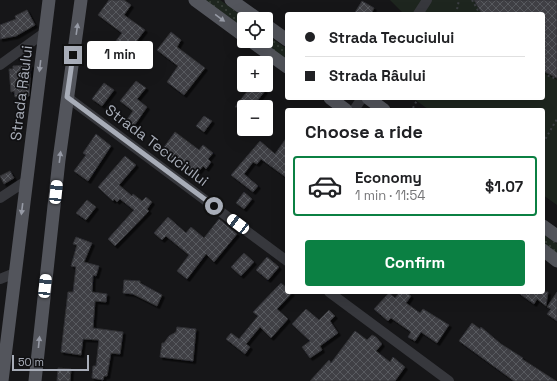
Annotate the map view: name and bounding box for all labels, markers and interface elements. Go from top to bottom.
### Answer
map controls [237,12,273,136]
button: locate [237,12,273,48]
one-way arrow [214,14,225,22]
one-way arrow [74,22,80,35]
text: Strada Tecuciului [329,28,454,47]
callout: 1 min [87,41,153,69]
street label: Strada Râului [6,44,36,142]
route end [64,46,82,64]
text: 1 min [104,46,136,63]
button: + [237,56,273,92]
one-way arrow [37,60,43,73]
text: Strada Râului [329,66,426,85]
street label: Strada Tecuciului [102,100,212,190]
button: − [237,100,273,136]
text: Choose a ride [305,120,423,143]
one-way arrow [57,151,63,163]
icon: car [307,168,343,204]
text: Economy [355,168,422,187]
text: $1.07 [485,177,523,196]
car [49,179,63,205]
text: 1 min · 11:54 [355,187,425,204]
route start [205,197,223,215]
one-way arrow [19,203,26,215]
car [225,212,251,236]
button: Confirm [305,240,525,286]
car [38,273,52,299]
one-way arrow [36,336,42,348]
scale bar [12,353,89,372]
text: 50 m [18,355,44,369]

